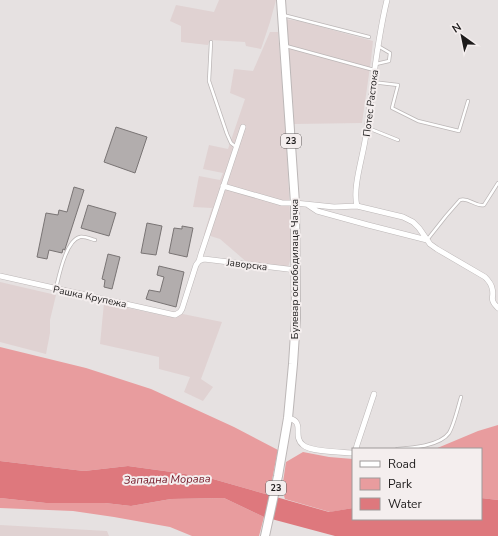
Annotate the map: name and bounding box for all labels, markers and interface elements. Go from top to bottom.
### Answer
north arrow [442,16,482,56]
text: N [449,20,464,37]
street label: Потес Растока [360,69,382,137]
road number: 23 [281,134,301,148]
street label: Булевар ослободилаца Чачка [288,199,302,339]
street label: Јаворска [225,255,268,274]
street label: Рашка Крупежа [52,282,128,312]
legend [352,448,482,520]
text: Road [388,456,416,472]
water label: Западна Морава [123,471,211,488]
text: Park [388,476,413,492]
road number: 23 [266,481,286,495]
text: Water [388,496,422,512]

